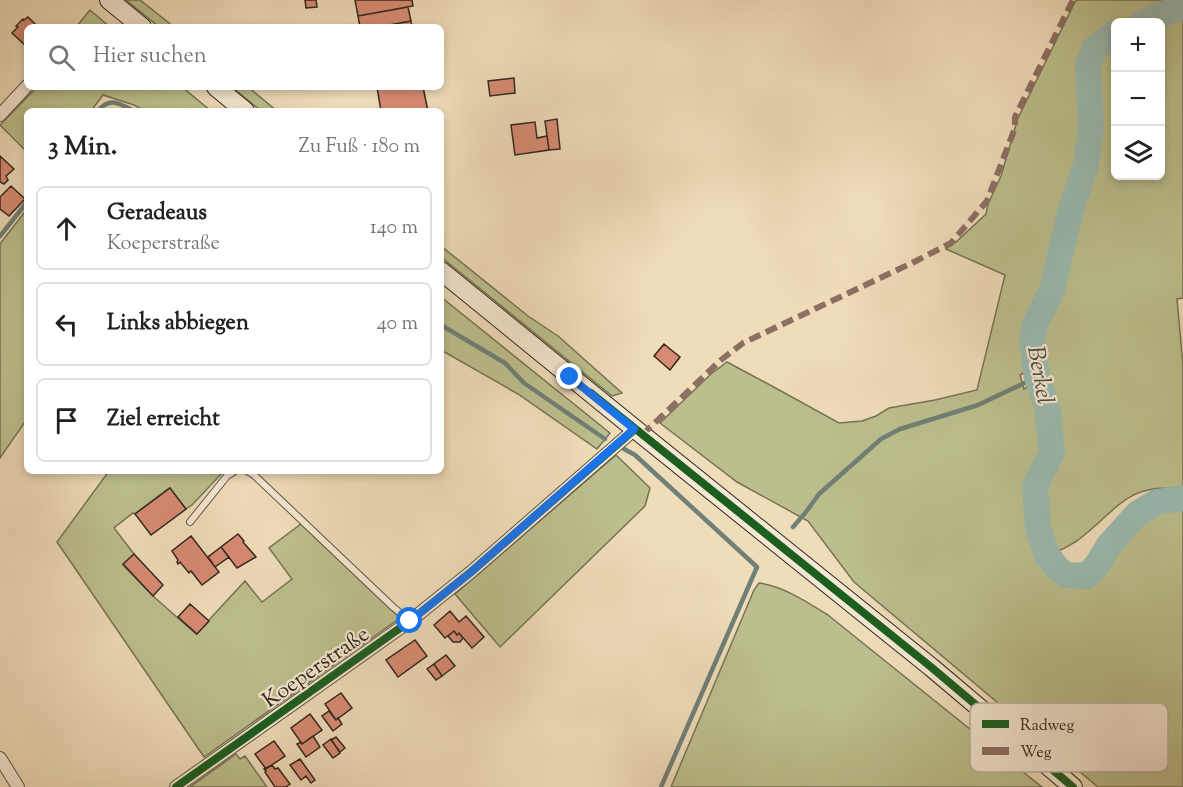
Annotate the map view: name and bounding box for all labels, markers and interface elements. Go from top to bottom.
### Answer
map controls [1111,18,1165,180]
button: + [1111,18,1165,72]
search box [24,24,444,90]
icon: search [45,41,78,74]
text: Hier suchen [93,41,207,73]
button: − [1111,72,1165,126]
button: layers [1111,126,1165,180]
text: 3 Min. [48,129,117,166]
text: Zu Fuß · 180 m [298,133,420,162]
text: Geradeaus [107,198,207,230]
icon: ahead [50,212,83,245]
text: 140 m [370,214,418,243]
text: Koeperstraße [107,230,220,259]
icon: left [50,308,83,341]
text: Links abbiegen [107,308,249,340]
text: 40 m [377,310,418,339]
water label: Berkel [1017,343,1061,407]
route end [556,363,582,389]
icon: arrive [50,404,83,437]
text: Ziel erreicht [107,404,220,436]
route start [396,607,422,633]
street label: Koeperstraße [257,620,377,717]
legend [970,703,1168,772]
text: Radweg [1020,715,1074,738]
text: Weg [1020,742,1052,765]

